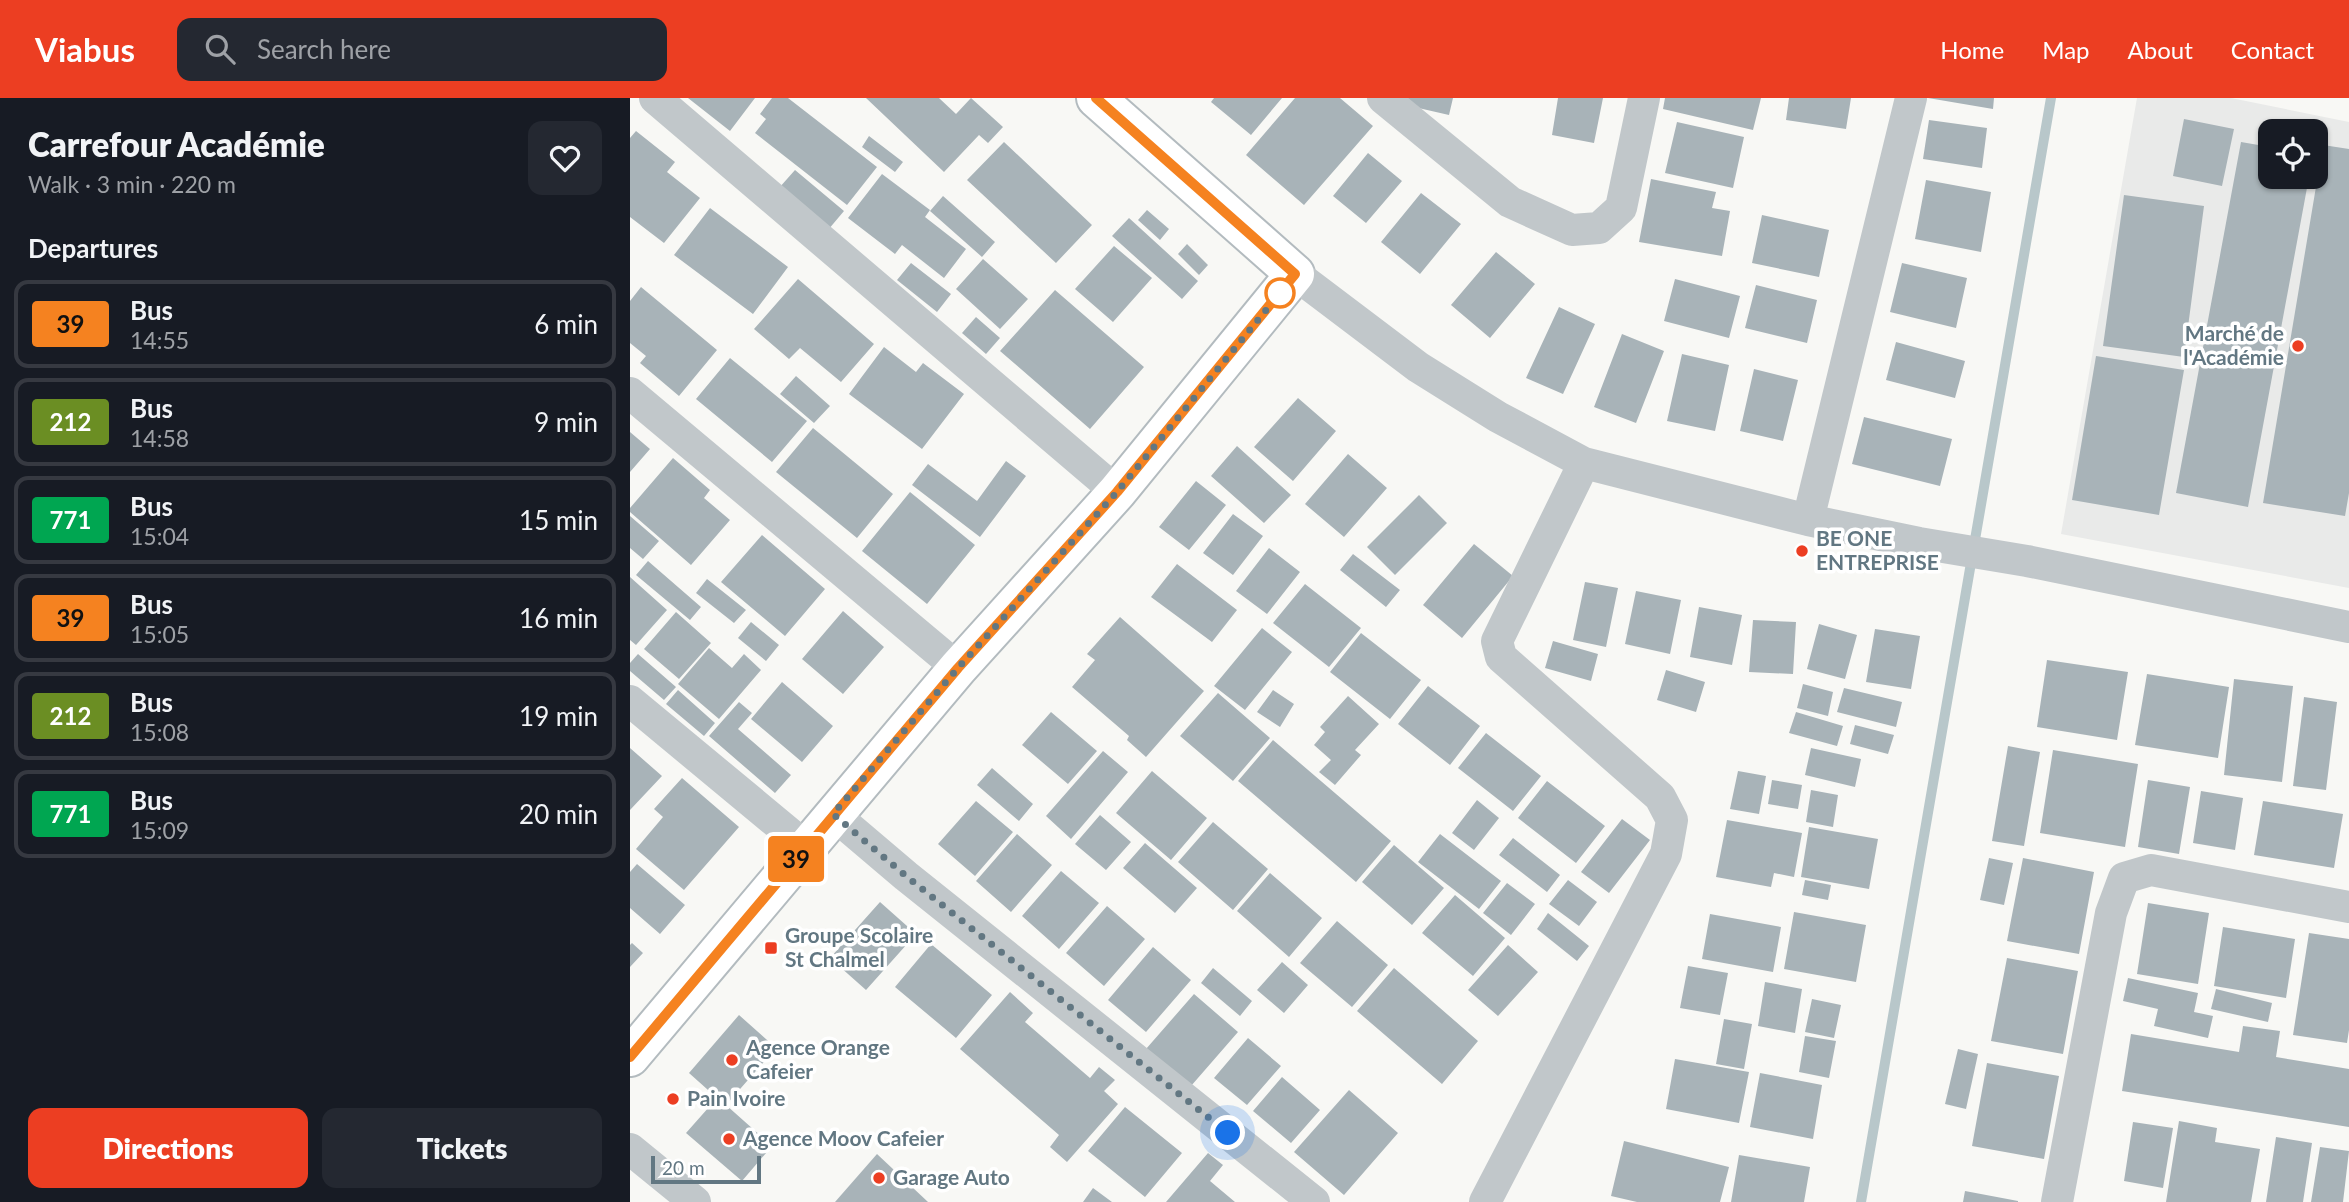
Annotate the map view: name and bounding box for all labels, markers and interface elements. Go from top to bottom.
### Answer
search box [177,18,667,81]
text: Viabus [35,29,135,69]
icon: search [201,30,239,68]
text: Search here [257,33,391,65]
text: Home [1940,35,2004,64]
text: Map [2042,35,2090,64]
text: About [2128,35,2193,64]
text: Contact [2231,35,2314,64]
map controls [2258,119,2328,189]
button: locate [2258,119,2328,189]
button: heart [528,121,602,195]
text: Carrefour Académie [28,124,325,164]
text: Walk · 3 min · 220 m [28,170,236,198]
text: Departures [28,232,158,264]
unlabelled marker [1265,278,1295,308]
text: Bus [130,294,173,326]
text: 6 min [534,308,598,340]
text: 39 [57,309,84,338]
place label: Marché de l'Académie [2183,320,2284,369]
text: 14:55 [130,326,189,354]
marker: Marché de l'Académie [2290,338,2306,354]
text: Bus [130,392,173,424]
text: 9 min [534,406,598,438]
text: 212 [50,407,91,436]
text: 14:58 [130,424,189,452]
text: Bus [130,490,173,522]
text: 15 min [519,504,598,536]
text: 771 [50,505,91,534]
text: 15:04 [130,522,189,550]
place label: BE ONE ENTREPRISE [1816,525,1939,574]
marker: BE ONE ENTREPRISE [1794,543,1810,559]
text: Bus [130,588,173,620]
text: 16 min [519,602,598,634]
text: 39 [57,603,84,632]
text: 15:05 [130,620,189,648]
text: Bus [130,686,173,718]
text: 19 min [519,700,598,732]
text: 212 [50,701,91,730]
text: 15:08 [130,718,189,746]
text: Bus [130,784,173,816]
text: 20 min [519,798,598,830]
text: 771 [50,799,91,828]
text: 15:09 [130,816,189,844]
line badge: 39 [764,836,828,882]
text: 39 [782,844,810,873]
place label: Groupe Scolaire St Chalmel [785,922,933,971]
marker: Groupe Scolaire St Chalmel [763,940,779,956]
place label: Agence Orange Cafeier [745,1034,890,1083]
marker: Agence Orange Cafeier [724,1052,740,1068]
place label: Pain Ivoire [687,1085,786,1110]
marker: Pain Ivoire [665,1091,681,1107]
button: Directions [28,1108,308,1188]
button: Tickets [322,1108,602,1188]
your location [1210,1115,1245,1150]
place label: Agence Moov Cafeier [742,1125,944,1150]
marker: Agence Moov Cafeier [721,1131,737,1147]
scale bar [651,1153,761,1185]
text: 20 m [662,1156,705,1179]
place label: Garage Auto [893,1164,1010,1189]
marker: Garage Auto [871,1170,887,1186]

